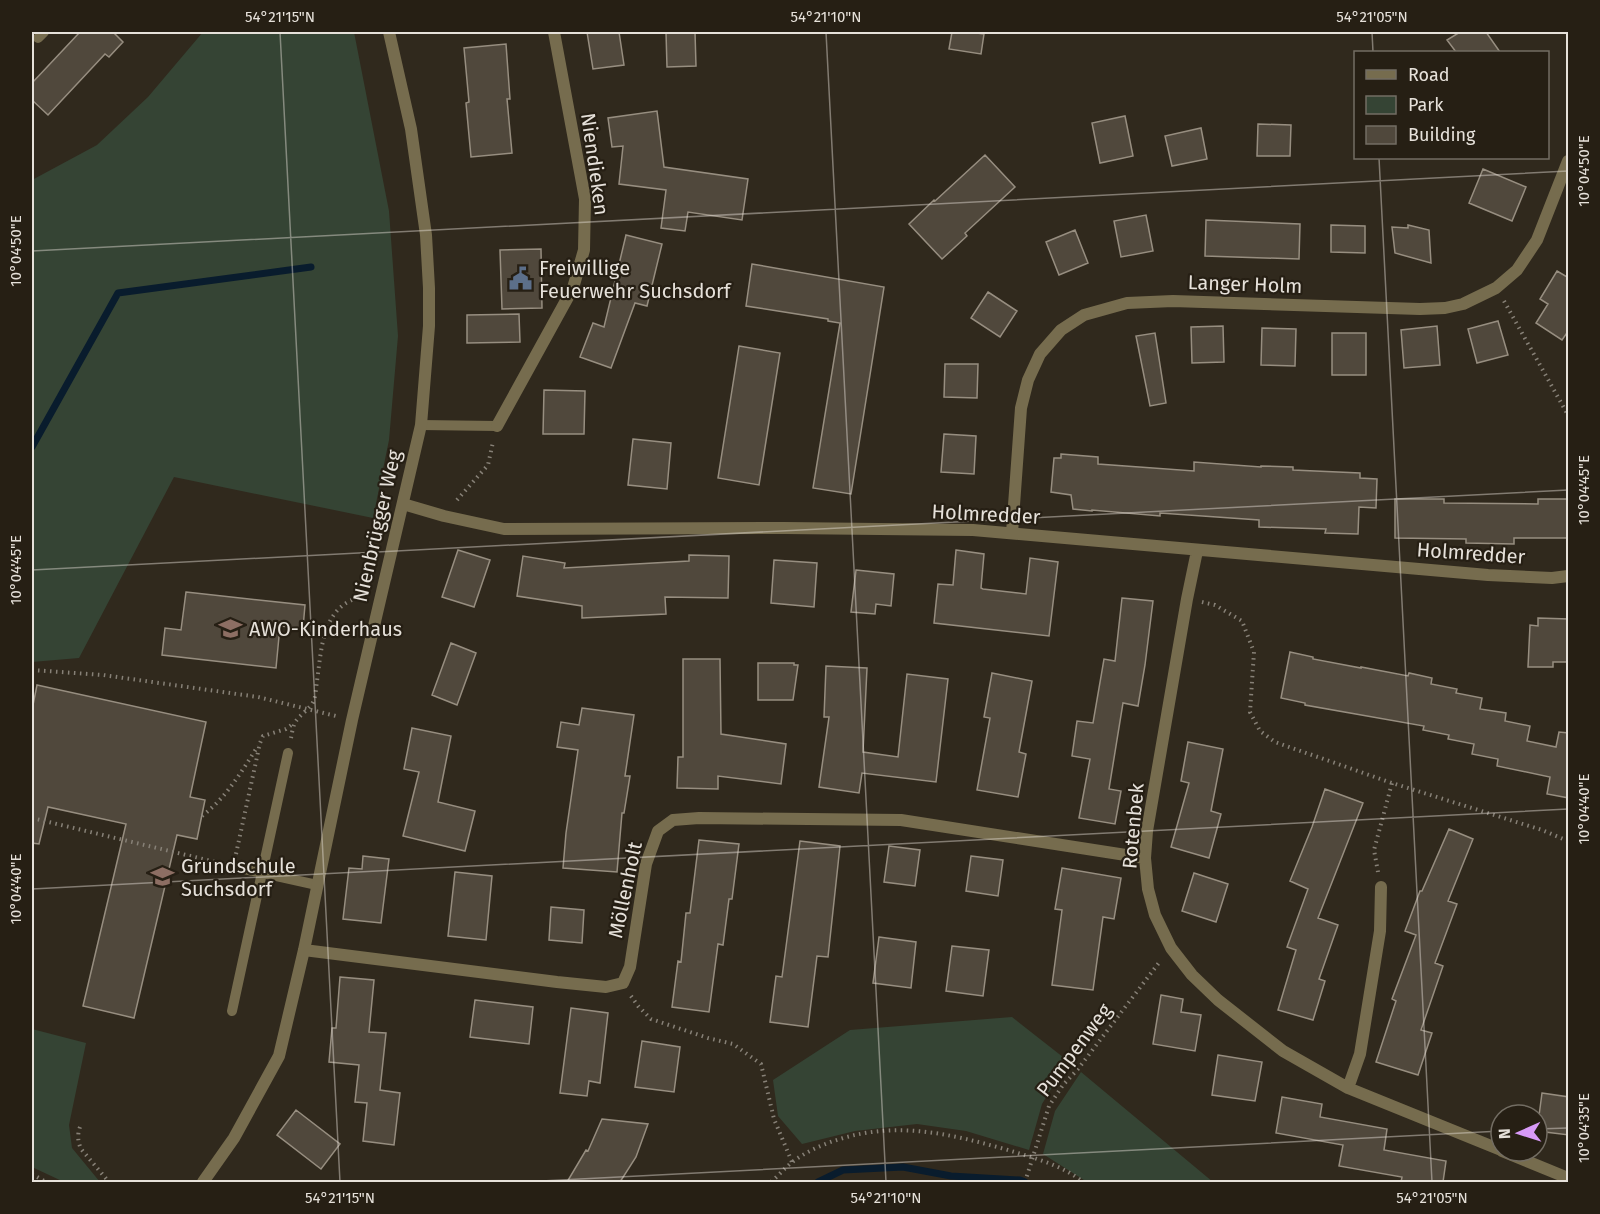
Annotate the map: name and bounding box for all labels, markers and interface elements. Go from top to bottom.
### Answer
text: 54°21'15"N [245,8,315,26]
text: 54°21'10"N [790,8,862,26]
text: 54°21'05"N [1336,8,1408,26]
legend [1354,51,1549,159]
text: Road [1408,64,1450,86]
text: Park [1408,94,1444,116]
street label: Niendieken [576,111,614,217]
text: Building [1408,124,1476,146]
text: 10°04'50"E [1575,135,1593,207]
text: 10°04'50"E [7,215,25,287]
place label: Freiwillige Feuerwehr Suchsdorf [539,256,732,303]
public building icon: Freiwillige Feuerwehr Suchsdorf [508,266,534,292]
street label: Langer Holm [1187,270,1303,298]
street label: Nienbrügger Weg [348,447,406,604]
text: 10°04'45"E [1575,455,1593,525]
street label: Holmredder [931,499,1041,529]
text: 10°04'45"E [7,535,25,605]
street label: Holmredder [1416,537,1526,569]
school or university icon: AWO-Kinderhaus [218,616,244,642]
place label: AWO-Kinderhaus [249,617,402,641]
text: 10°04'40"E [1575,773,1593,845]
street label: Rotenbek [1117,781,1149,870]
street label: Möllenholt [603,839,647,940]
text: 10°04'40"E [7,853,25,925]
place label: Grundschule Suchsdorf [181,854,296,901]
school or university icon: Grundschule Suchsdorf [150,864,176,890]
street label: Pumpenweg [1031,998,1117,1101]
text: 10°04'35"E [1575,1093,1593,1163]
north arrow [1489,1103,1549,1163]
text: N [1495,1128,1514,1140]
text: 54°21'15"N [305,1189,375,1207]
text: 54°21'10"N [850,1189,922,1207]
text: 54°21'05"N [1396,1189,1468,1207]

